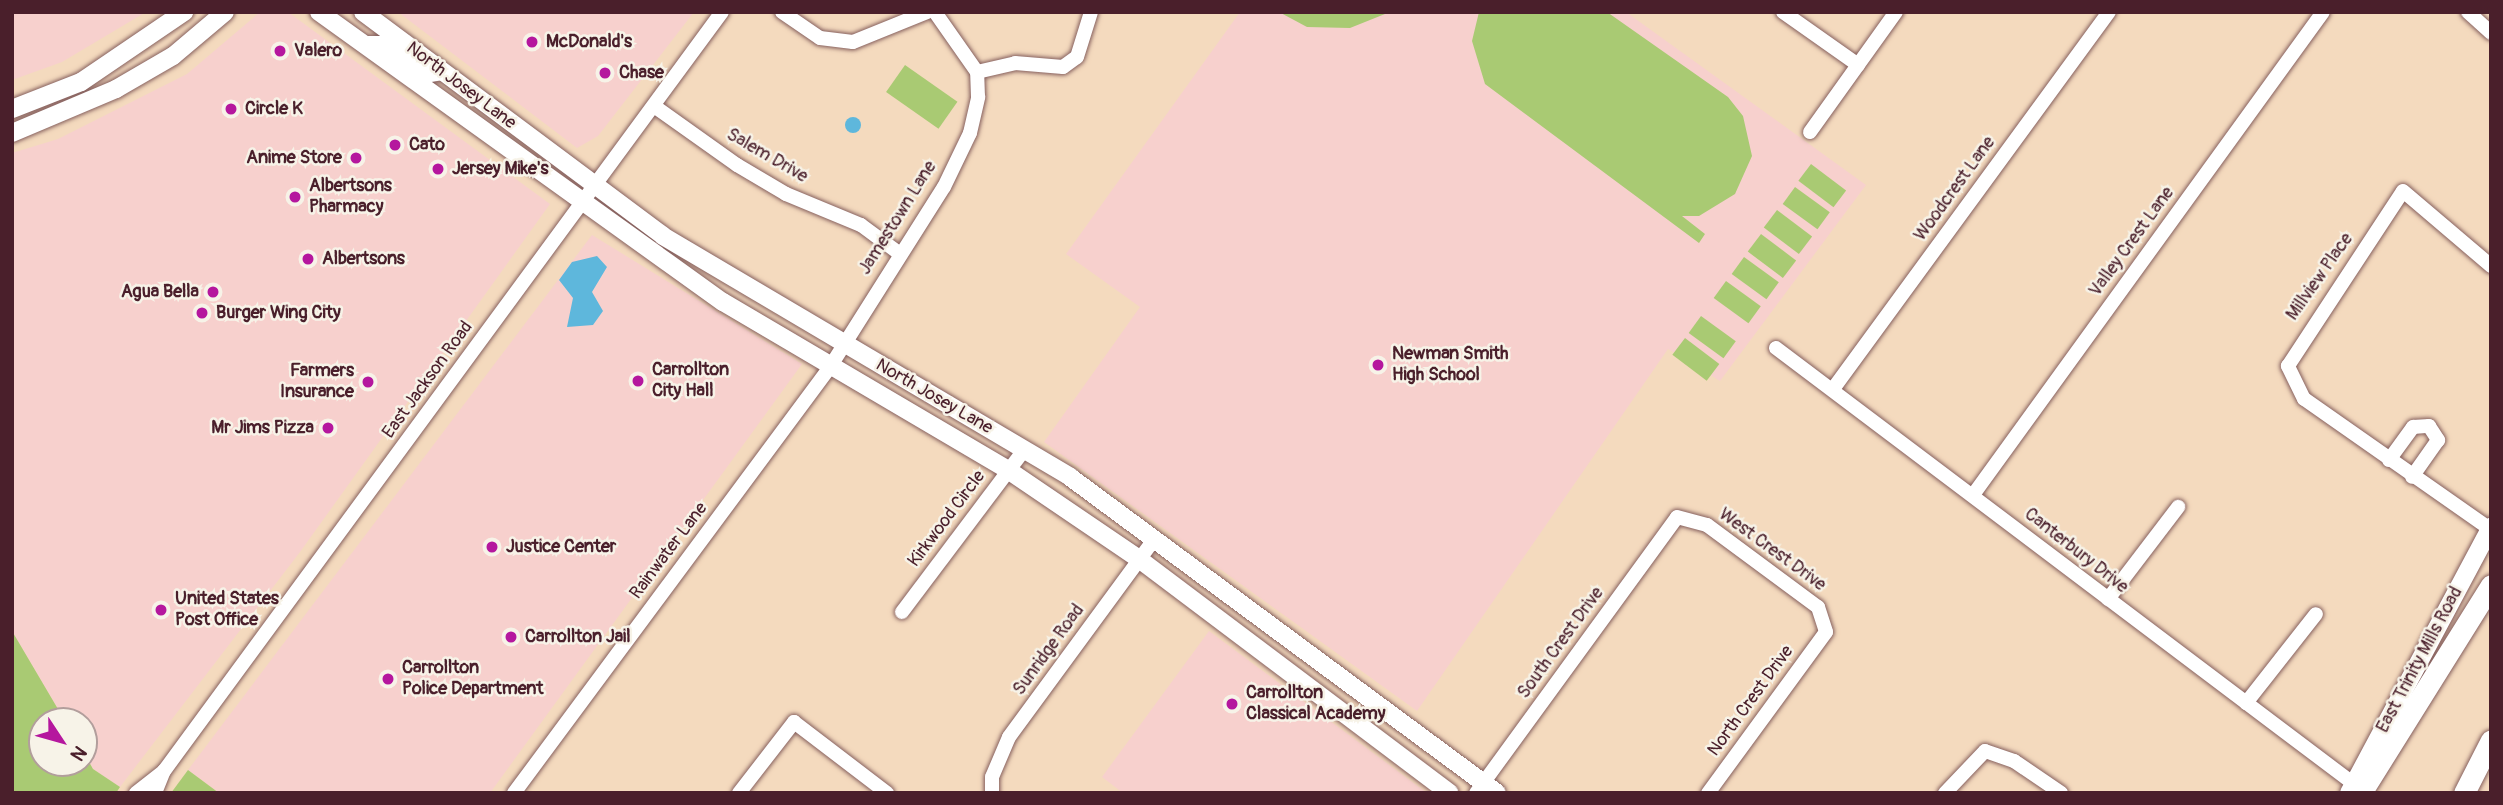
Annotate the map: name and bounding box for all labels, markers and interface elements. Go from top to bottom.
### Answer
place label: McDonald's [546,31,632,53]
marker: McDonald's [524,34,540,50]
street label: North Josey Lane [402,38,520,134]
place label: Valero [294,40,342,62]
marker: Valero [272,43,288,59]
place label: Chase [619,62,664,84]
marker: Chase [597,65,613,81]
place label: Circle K [245,98,303,120]
marker: Circle K [223,101,239,117]
street label: Salem Drive [723,124,811,188]
street label: Woodcrest Lane [1910,133,2000,245]
place label: Cato [409,134,445,156]
marker: Cato [387,137,403,153]
place label: Anime Store [246,147,342,169]
marker: Anime Store [348,150,364,166]
street label: Jamestown Lane [854,157,942,279]
place label: Jersey Mike's [452,158,549,180]
marker: Jersey Mike's [430,161,446,177]
place label: Albertsons Pharmacy [309,176,392,218]
street label: Valley Crest Lane [2085,183,2179,301]
marker: Albertsons Pharmacy [287,189,303,205]
street label: Millview Place [2282,229,2358,325]
place label: Albertsons [322,248,405,270]
marker: Albertsons [300,251,316,267]
place label: Agua Bella [121,281,199,303]
marker: Agua Bella [205,284,221,300]
place label: Burger Wing City [216,302,341,324]
marker: Burger Wing City [194,305,210,321]
street label: East Jackson Road [378,317,478,443]
place label: Newman Smith High School [1392,344,1508,386]
street label: North Josey Lane [872,355,996,439]
marker: Newman Smith High School [1370,357,1386,373]
place label: Carrollton City Hall [652,360,729,402]
place label: Farmers Insurance [280,361,354,404]
marker: Carrollton City Hall [630,373,646,389]
marker: Farmers Insurance [360,374,376,390]
place label: Mr Jims Pizza [211,417,314,439]
marker: Mr Jims Pizza [320,420,336,436]
street label: Kirkwood Circle [904,466,990,572]
street label: Rainwater Lane [626,498,712,604]
street label: West Crest Drive [1714,504,1830,596]
street label: Canterbury Drive [2020,504,2132,598]
place label: Justice Center [506,536,616,558]
marker: Justice Center [484,539,500,555]
street label: South Crest Drive [1513,583,1609,703]
street label: East Trinity Mills Road [2372,583,2468,737]
place label: United States Post Office [175,589,279,632]
street label: Sunridge Road [1009,600,1089,700]
marker: United States Post Office [153,602,169,618]
place label: Carrollton Jail [525,626,631,648]
marker: Carrollton Jail [503,629,519,645]
street label: North Crest Drive [1704,641,1798,761]
place label: Carrollton Police Department [402,658,543,700]
marker: Carrollton Police Department [380,671,396,687]
place label: Carrollton Classical Academy [1246,683,1385,726]
marker: Carrollton Classical Academy [1224,696,1240,712]
north arrow [28,707,98,777]
text: N [65,741,92,765]

